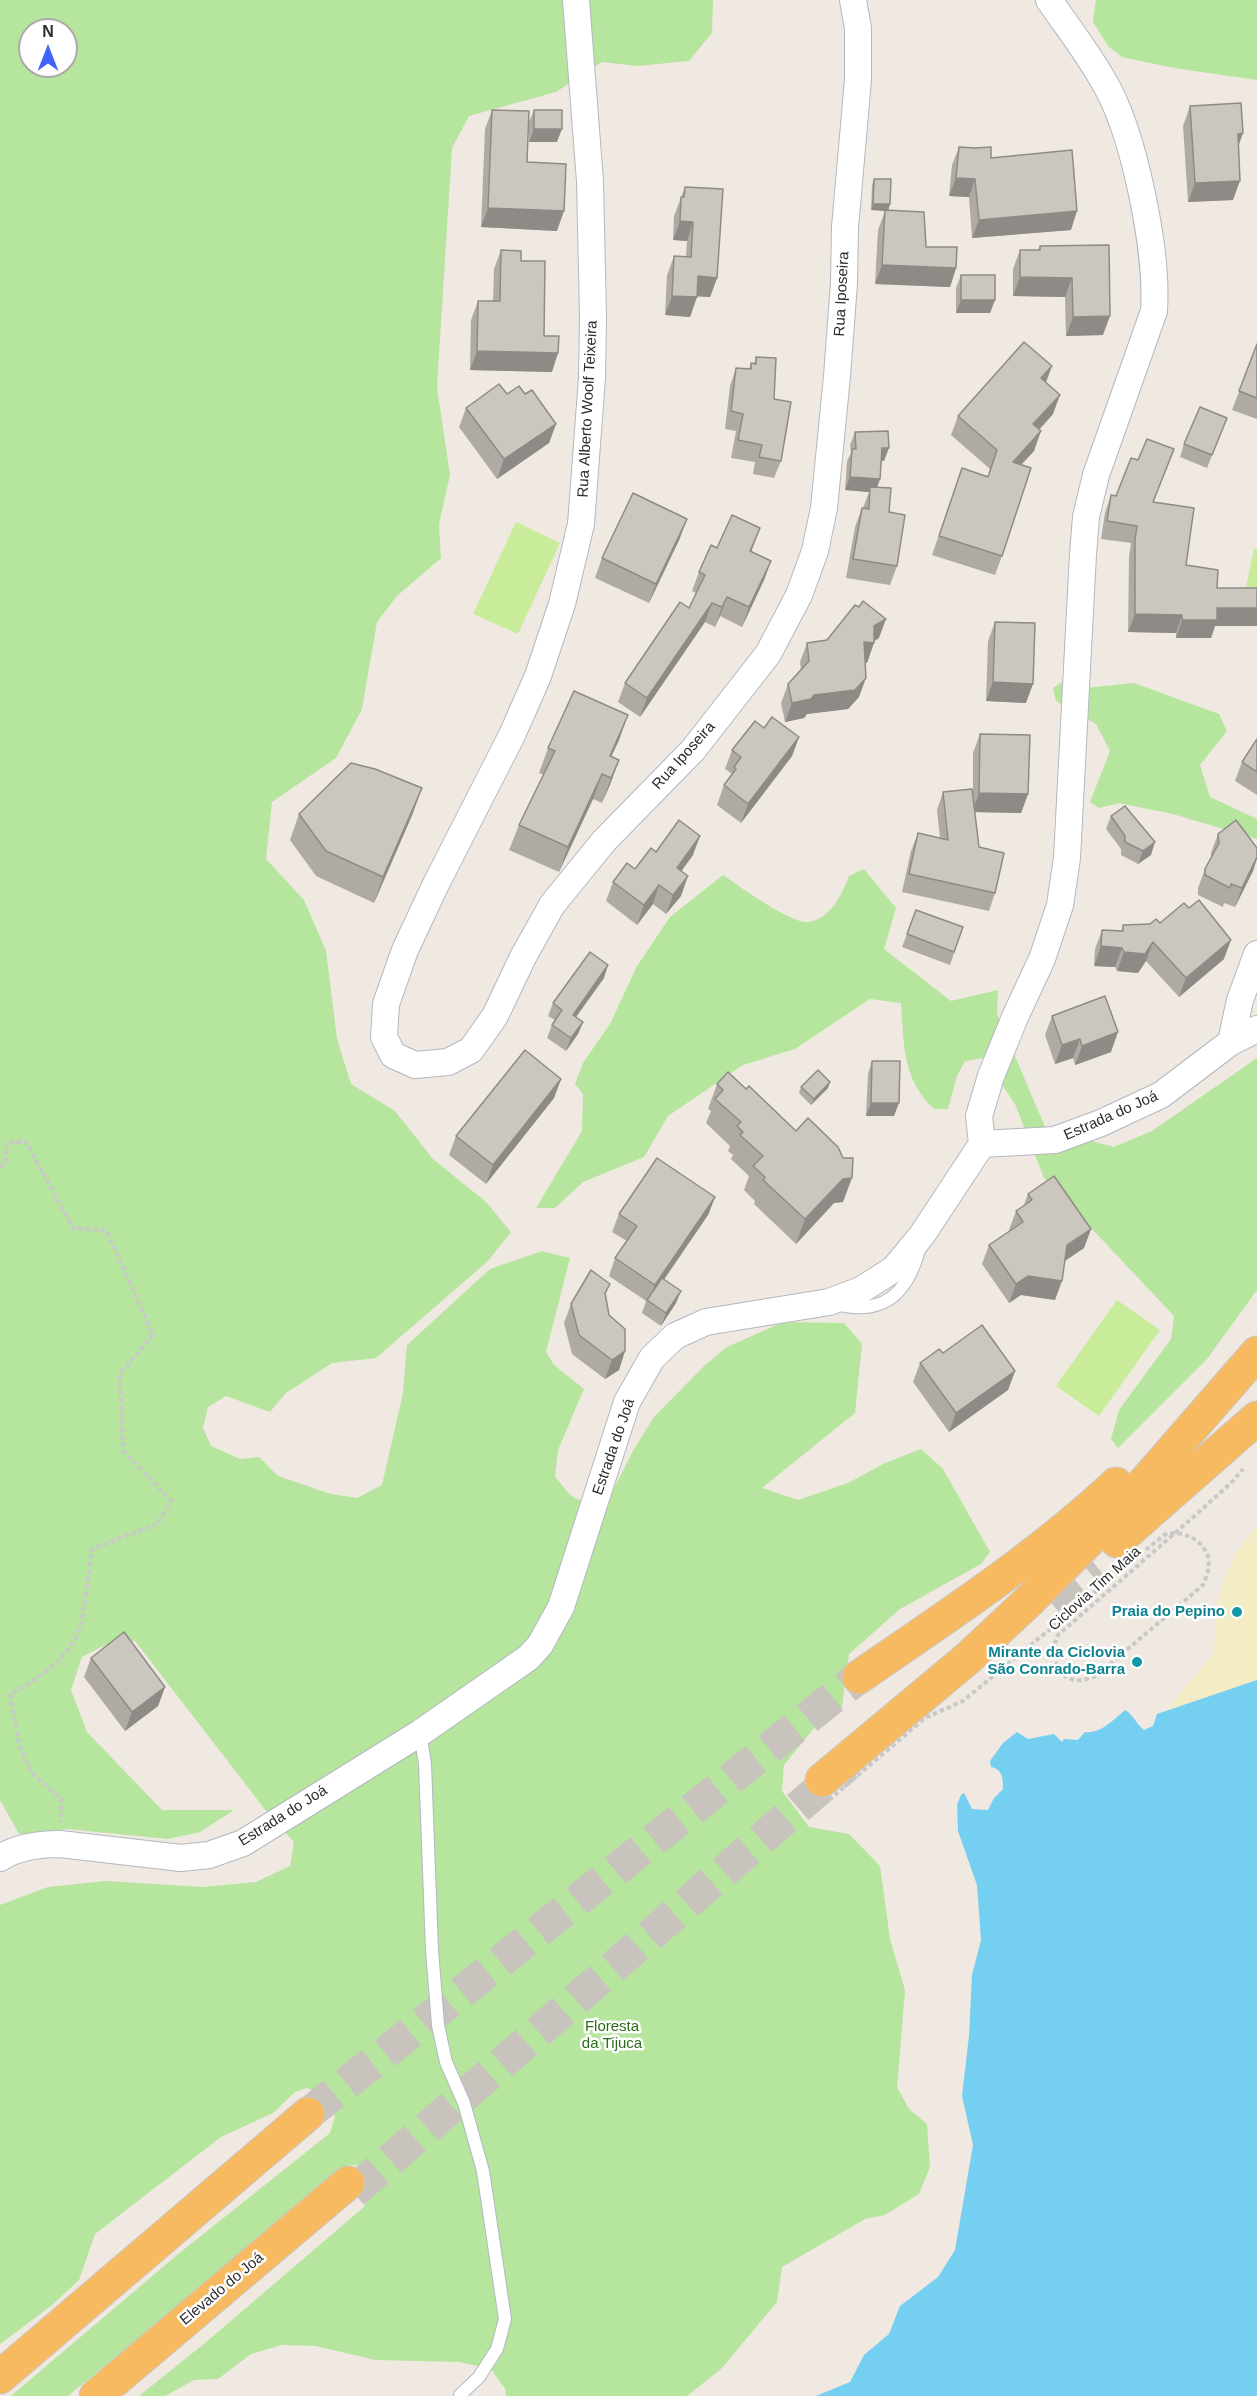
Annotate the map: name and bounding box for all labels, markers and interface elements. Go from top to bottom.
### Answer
north arrow [18,18,78,78]
text: N [42,23,54,40]
street label: Rua Iposeira [831,251,853,337]
street label: Rua Alberto Woolf Teixeira [574,320,602,498]
street label: Rua Iposeira [649,718,719,794]
street label: Estrada do Joá [1061,1087,1161,1145]
street label: Estrada do Joá [589,1396,639,1498]
street label: Ciclovia Tim Maia [1045,1543,1145,1635]
place label: Praia do Pepino [1112,1603,1225,1621]
marker: Praia do Pepino [1230,1605,1244,1619]
place label: Mirante da Ciclovia São Conrado-Barra [987,1644,1125,1679]
marker: Mirante da Ciclovia São Conrado-Barra [1130,1655,1144,1669]
street label: Estrada do Joá [235,1782,331,1850]
park label: Floresta da Tijuca [582,2018,642,2053]
street label: Elevado do Joá [177,2249,267,2329]

